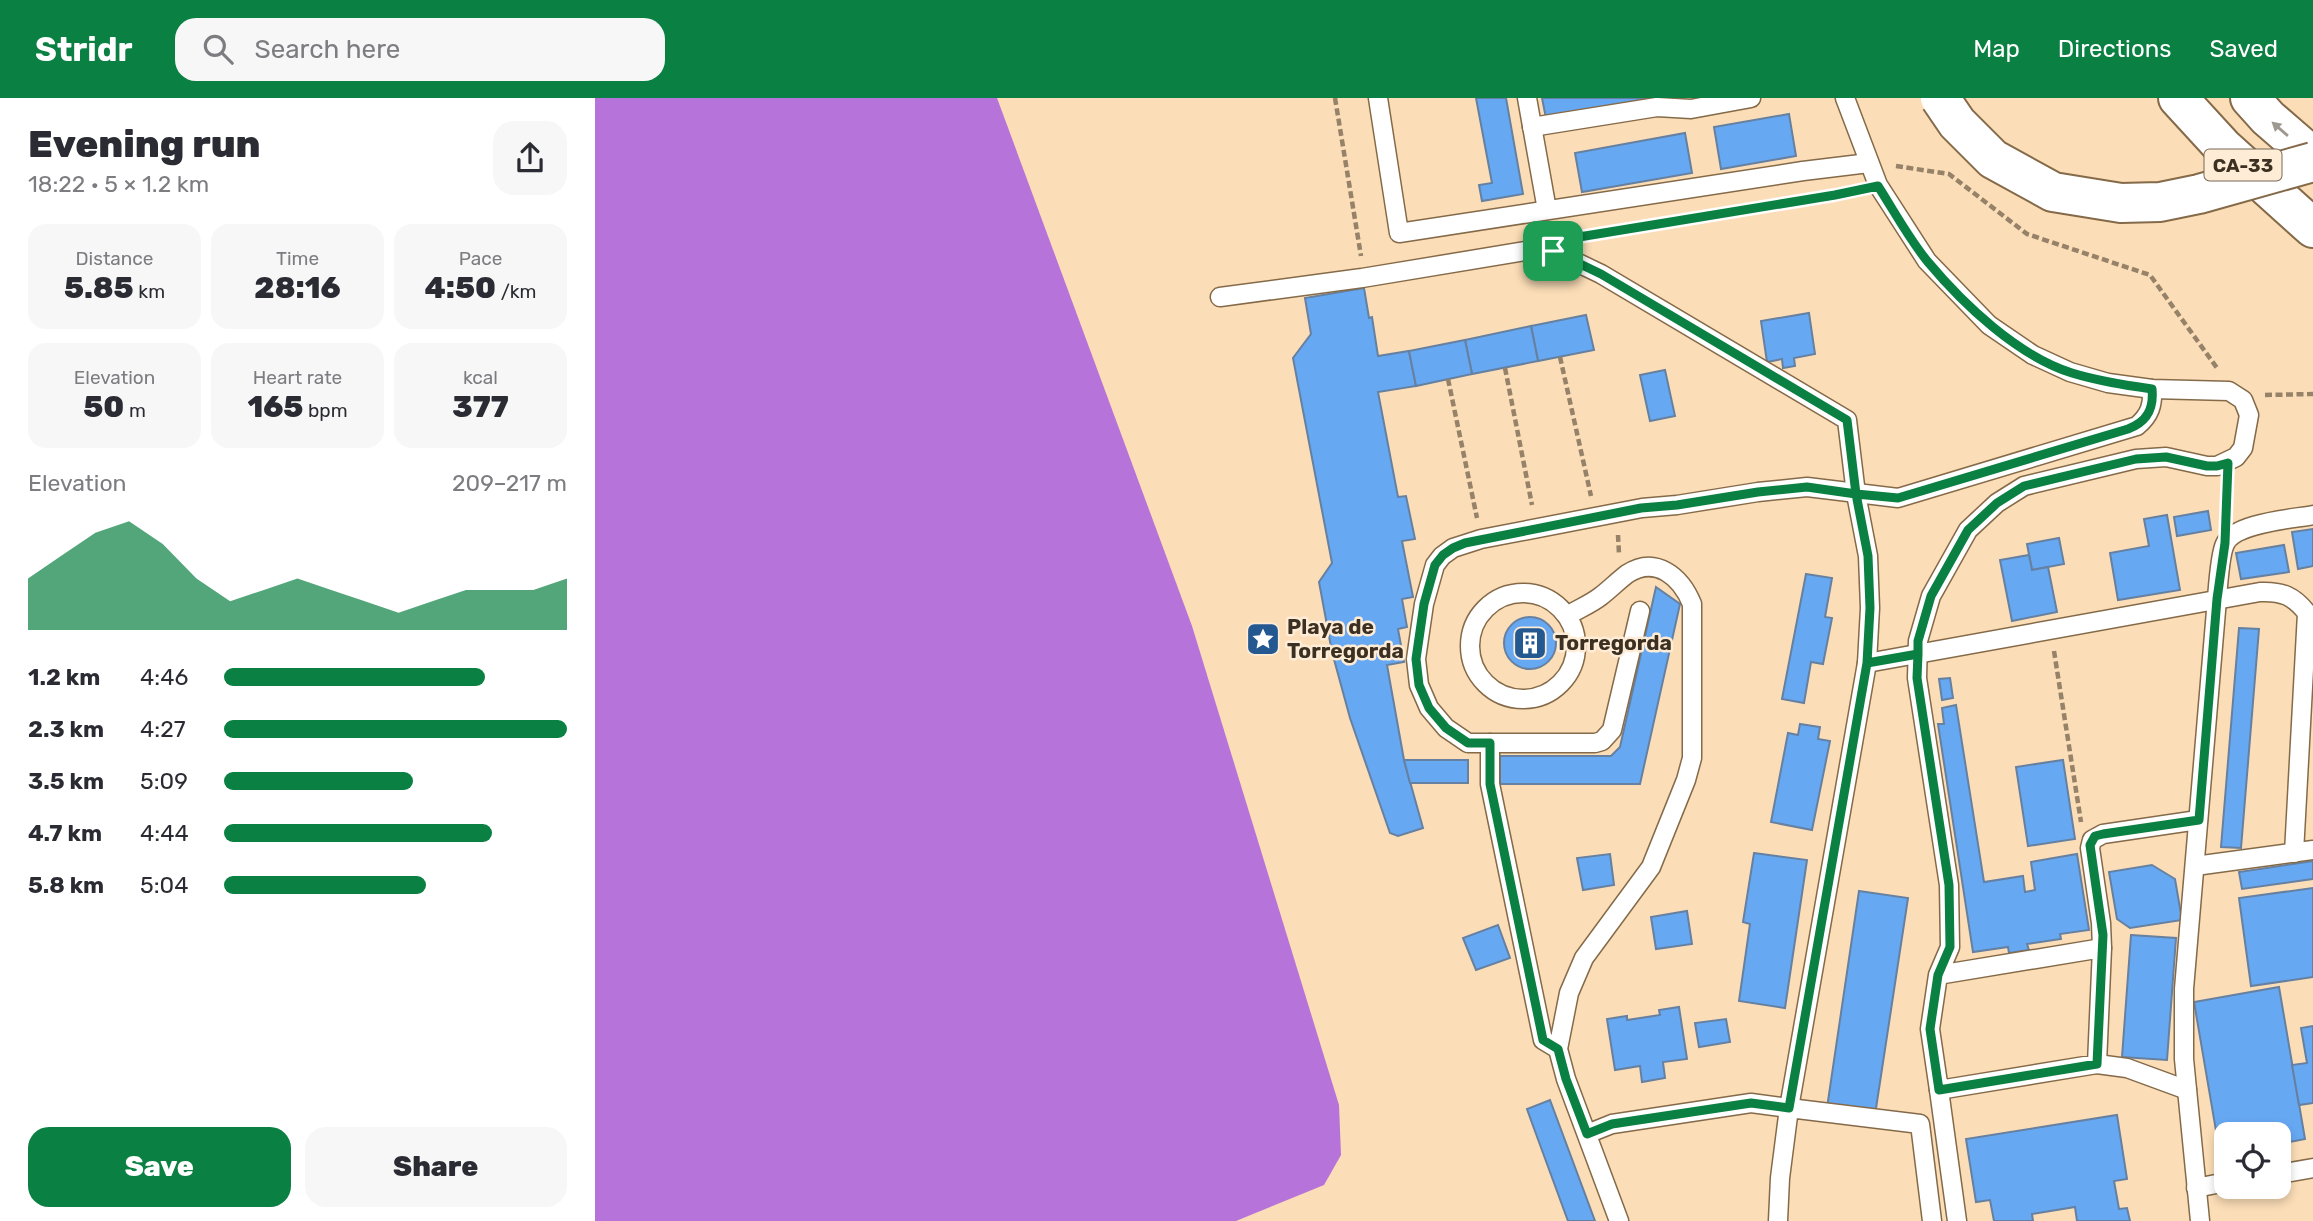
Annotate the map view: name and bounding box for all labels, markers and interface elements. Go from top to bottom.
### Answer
search box [175,18,665,81]
text: Stridr [35,30,133,69]
icon: search [199,30,237,68]
text: Search here [255,34,400,65]
text: Map [1973,35,2020,63]
text: Directions [2058,35,2171,63]
text: Saved [2209,35,2278,63]
text: Evening run [28,121,261,167]
button: share [493,121,567,195]
one-way arrow [2272,121,2289,137]
road number: CA-33 [2205,150,2281,180]
text: 18:22 · 5 × 1.2 km [28,170,209,198]
pin [1523,221,1583,281]
icon: arrive [1534,232,1572,270]
text: Distance [76,247,153,270]
text: Time [276,247,319,270]
text: Pace [459,247,502,270]
text: 5.85 [64,270,134,306]
text: 28:16 [254,270,341,306]
text: 4:50 [424,270,496,306]
text: km [134,280,165,303]
text: /km [496,280,537,303]
text: Elevation [74,366,155,389]
text: Heart rate [253,366,342,389]
text: kcal [463,366,498,389]
text: 50 [83,389,124,425]
text: 165 [247,389,303,425]
text: 377 [452,389,509,425]
text: m [124,399,146,422]
text: bpm [303,399,348,422]
text: Elevation [28,469,127,497]
text: 209–217 m [452,469,567,497]
place label: Playa de Torregorda [1287,614,1404,663]
place icon: Playa de Torregorda [1244,620,1282,658]
building icon: Torregorda [1511,624,1549,662]
place label: Torregorda [1555,630,1672,655]
text: 1.2 km [28,663,100,691]
text: 4:46 [140,663,188,691]
text: 2.3 km [28,715,104,743]
text: 4:27 [140,715,185,743]
text: 3.5 km [28,767,104,795]
text: 5:09 [140,767,188,795]
text: 4.7 km [28,819,102,847]
text: 4:44 [140,819,189,847]
text: 5.8 km [28,871,104,899]
text: 5:04 [140,871,188,899]
map controls [2214,1122,2291,1199]
button: locate [2214,1122,2291,1199]
button: Save [28,1127,291,1207]
button: Share [305,1127,567,1207]

